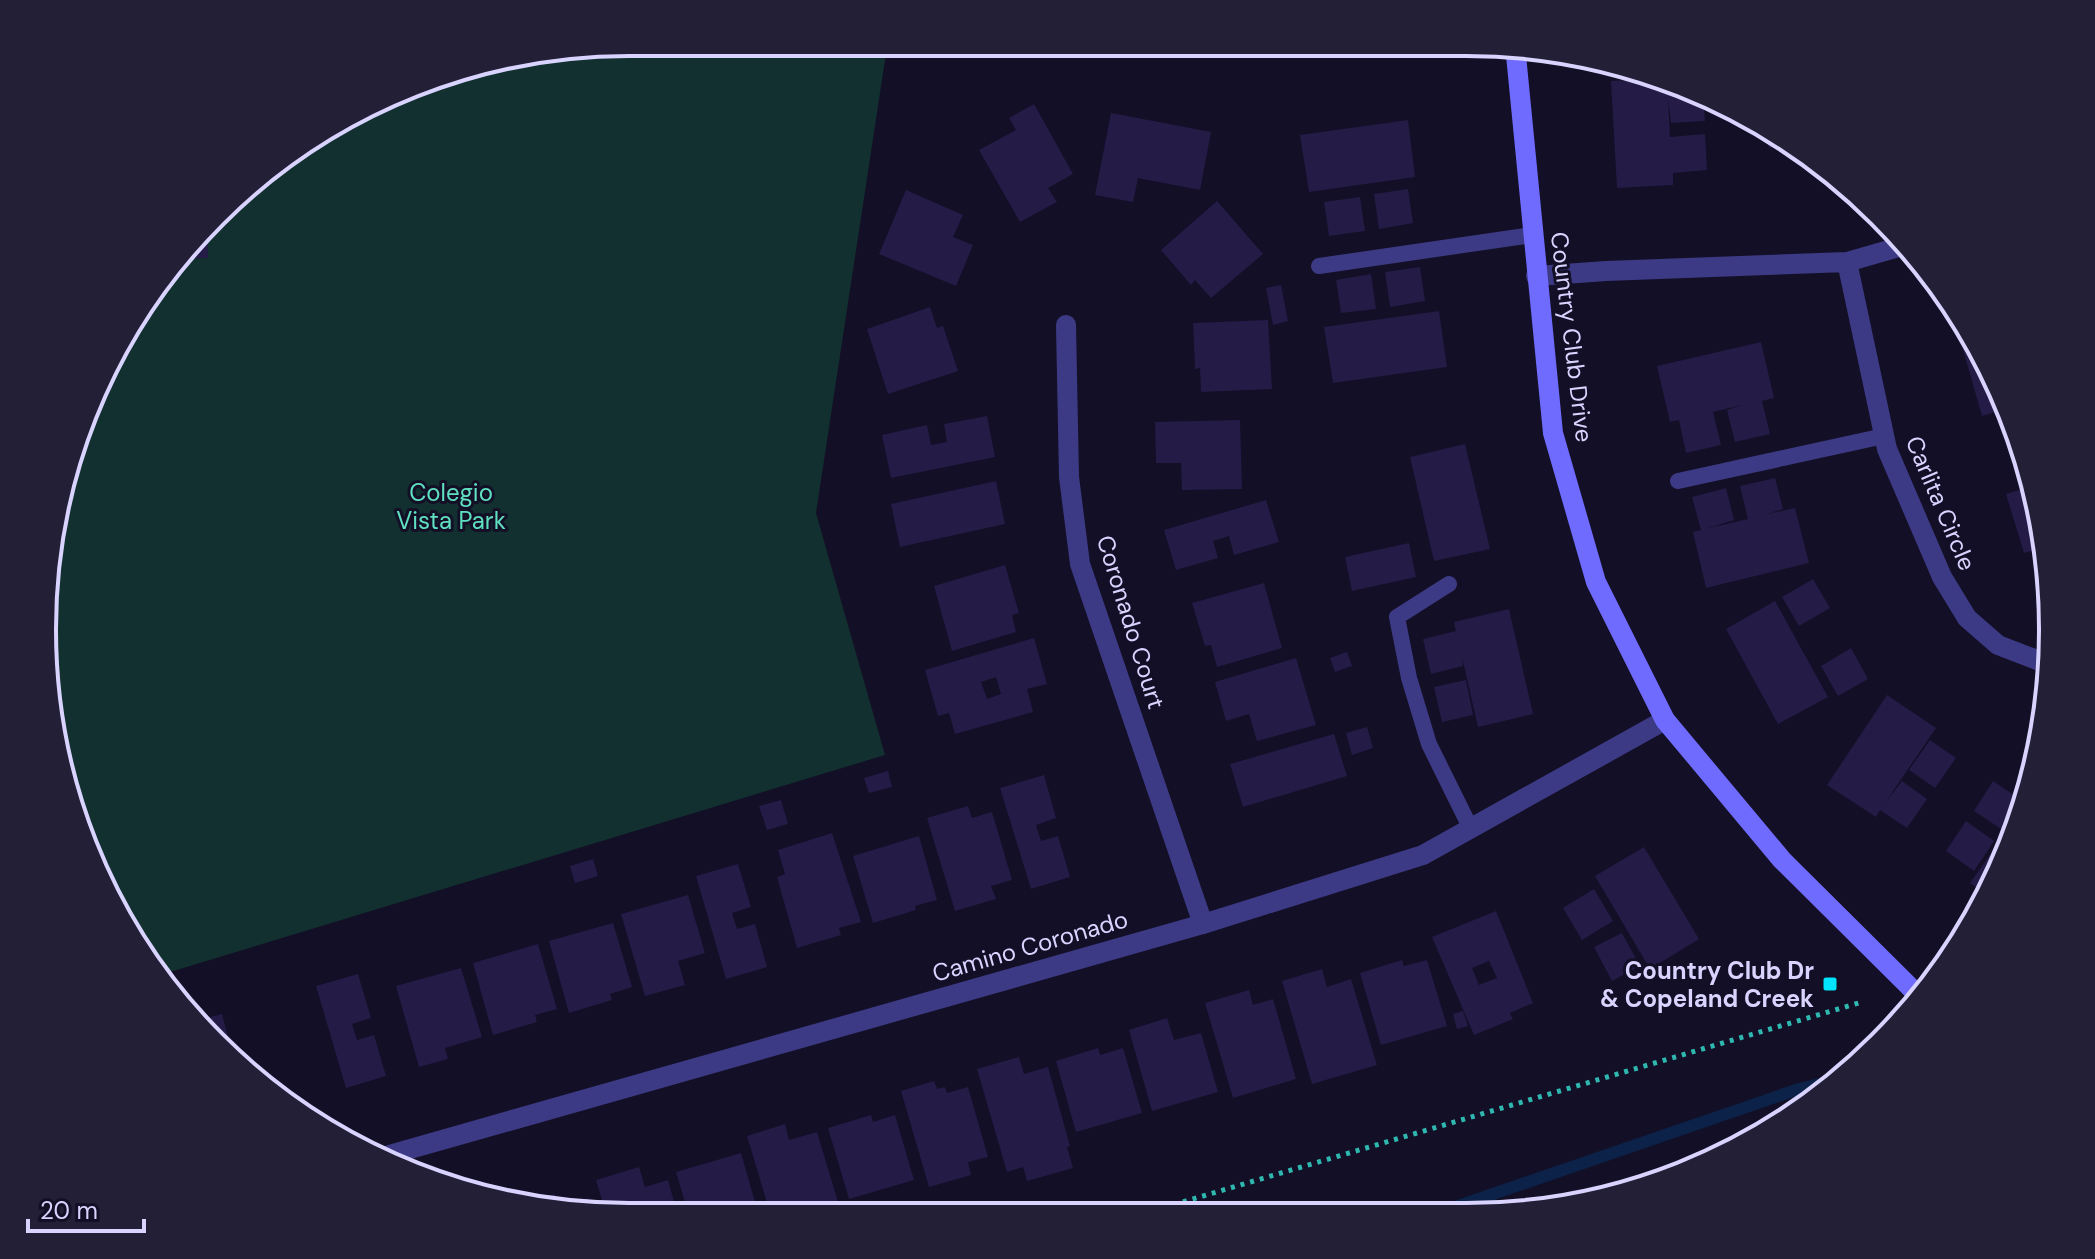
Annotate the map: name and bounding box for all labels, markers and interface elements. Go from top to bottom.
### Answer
street label: Country Club Drive [1544,230,1600,444]
street label: Carlita Circle [1899,431,1983,575]
park label: Colegio Vista Park [396,477,506,536]
street label: Coronado Court [1090,531,1172,713]
street label: Camino Coronado [929,903,1131,989]
place label: Country Club Dr & Copeland Creek [1600,955,1814,1014]
marker: Country Club Dr & Copeland Creek [1821,975,1839,993]
scale bar [28,1183,144,1233]
text: 20 m [40,1195,98,1226]

